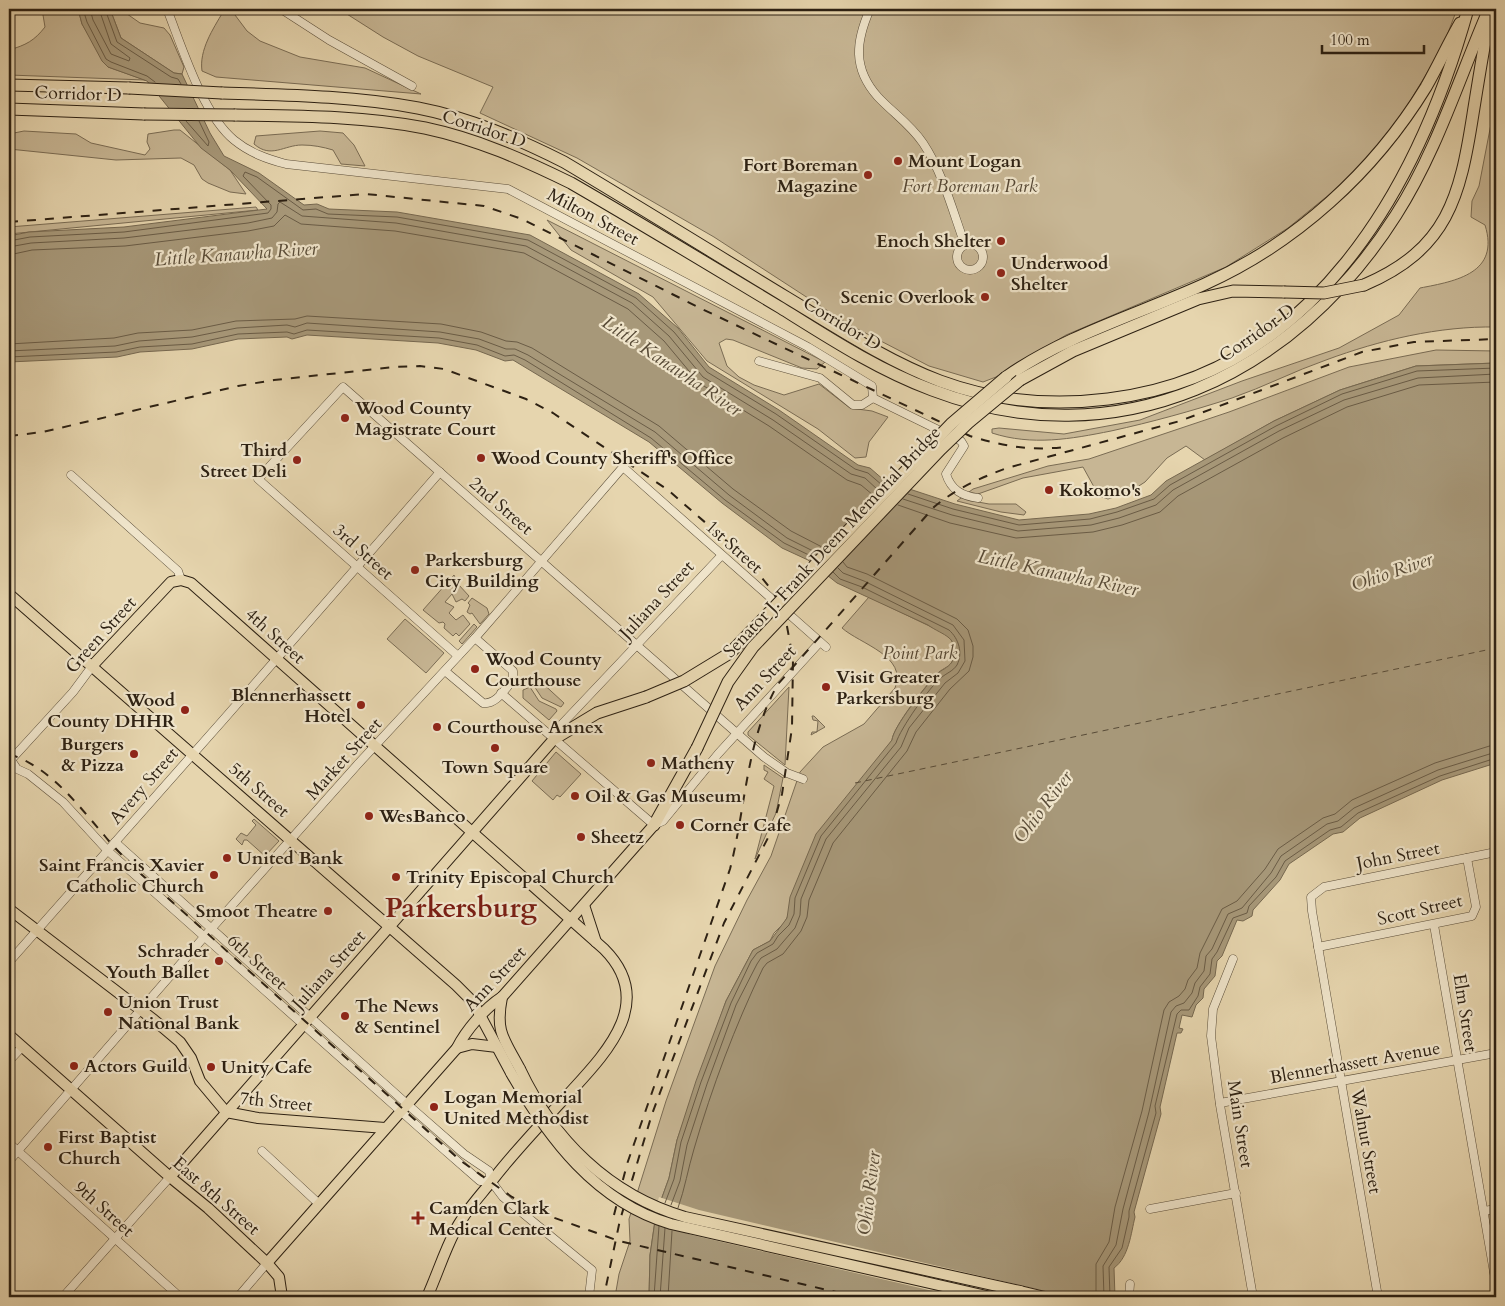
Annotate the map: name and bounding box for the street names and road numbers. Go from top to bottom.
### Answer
street label: Corridor D [34,80,122,108]
street label: Corridor D [439,104,529,154]
street label: Milton Street [543,182,643,252]
street label: Corridor D [798,291,886,357]
street label: Corridor D [1214,298,1300,368]
street label: Senator J. Frank Deem Memorial Bridge [718,421,946,663]
street label: 2nd Street [464,471,539,541]
street label: 1st Street [700,515,768,580]
street label: 3rd Street [327,518,399,586]
street label: Juliana Street [612,555,700,647]
street label: Green Street [60,591,142,679]
street label: 4th Street [240,602,311,670]
street label: Ann Street [728,639,802,716]
street label: Market Street [300,712,388,806]
street label: Avery Street [104,742,185,830]
street label: 5th Street [223,757,295,824]
street label: John Street [1351,836,1442,877]
street label: Scott Street [1375,888,1465,932]
street label: Juliana Street [284,924,372,1018]
street label: 6th Street [222,928,293,996]
street label: Ann Street [458,940,532,1017]
street label: Elm Street [1446,972,1484,1054]
street label: Blennerhassett Avenue [1268,1036,1442,1090]
street label: Main Street [1221,1079,1259,1170]
street label: 7th Street [238,1086,314,1118]
street label: Walnut Street [1344,1086,1388,1196]
street label: East 8th Street [167,1151,265,1241]
street label: 9th Street [69,1175,140,1243]

